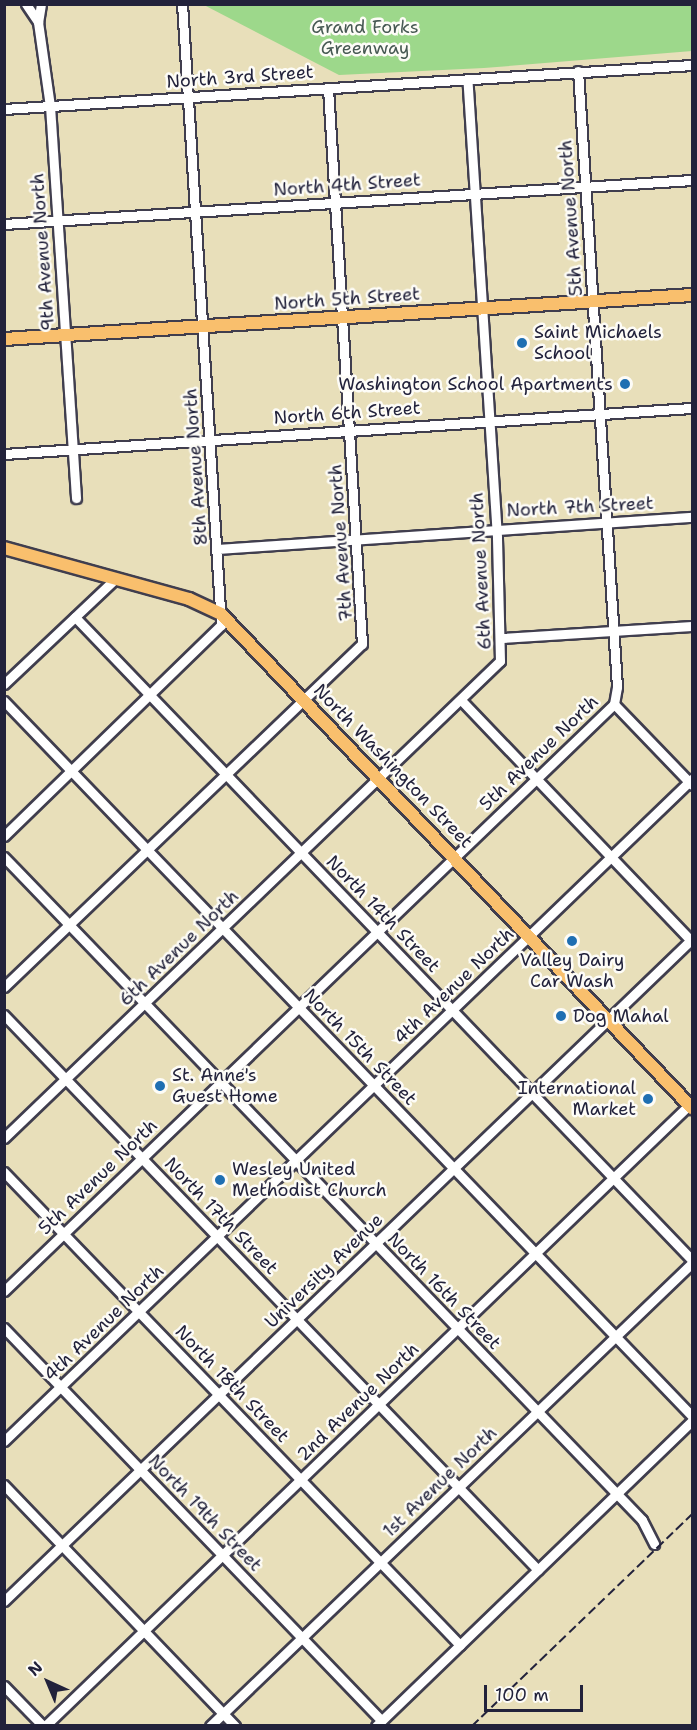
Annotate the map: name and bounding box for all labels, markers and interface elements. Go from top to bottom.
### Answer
park label: Grand Forks Greenway [311,17,419,60]
street label: North 3rd Street [166,61,314,93]
street label: 5th Avenue North [555,139,587,297]
street label: North 4th Street [273,169,421,201]
street label: 9th Avenue North [27,172,59,332]
street label: North 5th Street [273,283,421,315]
place label: Saint Michaels School [534,322,662,364]
marker: Saint Michaels School [515,336,529,350]
place label: Washington School Apartments [338,373,613,395]
marker: Washington School Apartments [618,377,632,391]
street label: 8th Avenue North [180,388,212,546]
street label: North 6th Street [273,397,421,429]
street label: 7th Avenue North [325,463,357,623]
street label: 6th Avenue North [466,492,496,650]
street label: North 7th Street [506,492,654,522]
street label: North Washington Street [309,680,477,852]
street label: 5th Avenue North [475,691,603,815]
street label: North 14th Street [322,851,444,977]
street label: 6th Avenue North [115,885,243,1011]
street label: 4th Avenue North [390,923,518,1049]
marker: Valley Dairy Car Wash [565,934,579,948]
place label: Valley Dairy Car Wash [520,950,624,992]
street label: North 15th Street [299,984,421,1110]
place label: Dog Mahal [573,1005,669,1027]
marker: Dog Mahal [554,1009,568,1023]
place label: St. Anne's Guest Home [172,1065,278,1108]
place label: International Market [518,1078,636,1120]
marker: St. Anne's Guest Home [153,1079,167,1093]
marker: International Market [641,1092,655,1106]
street label: 5th Avenue North [34,1115,162,1239]
street label: North 17th Street [160,1153,282,1279]
place label: Wesley United Methodist Church [232,1159,387,1202]
marker: Wesley United Methodist Church [213,1173,227,1187]
street label: University Avenue [261,1209,387,1333]
street label: North 16th Street [383,1228,505,1354]
street label: 4th Avenue North [40,1260,168,1386]
street label: North 18th Street [171,1321,293,1447]
street label: 2nd Avenue North [293,1338,423,1466]
street label: 1st Avenue North [379,1422,501,1542]
street label: North 19th Street [144,1450,266,1576]
north arrow [18,1652,78,1712]
text: N [23,1657,47,1681]
scale bar [487,1673,586,1711]
text: 100 m [495,1683,549,1707]

